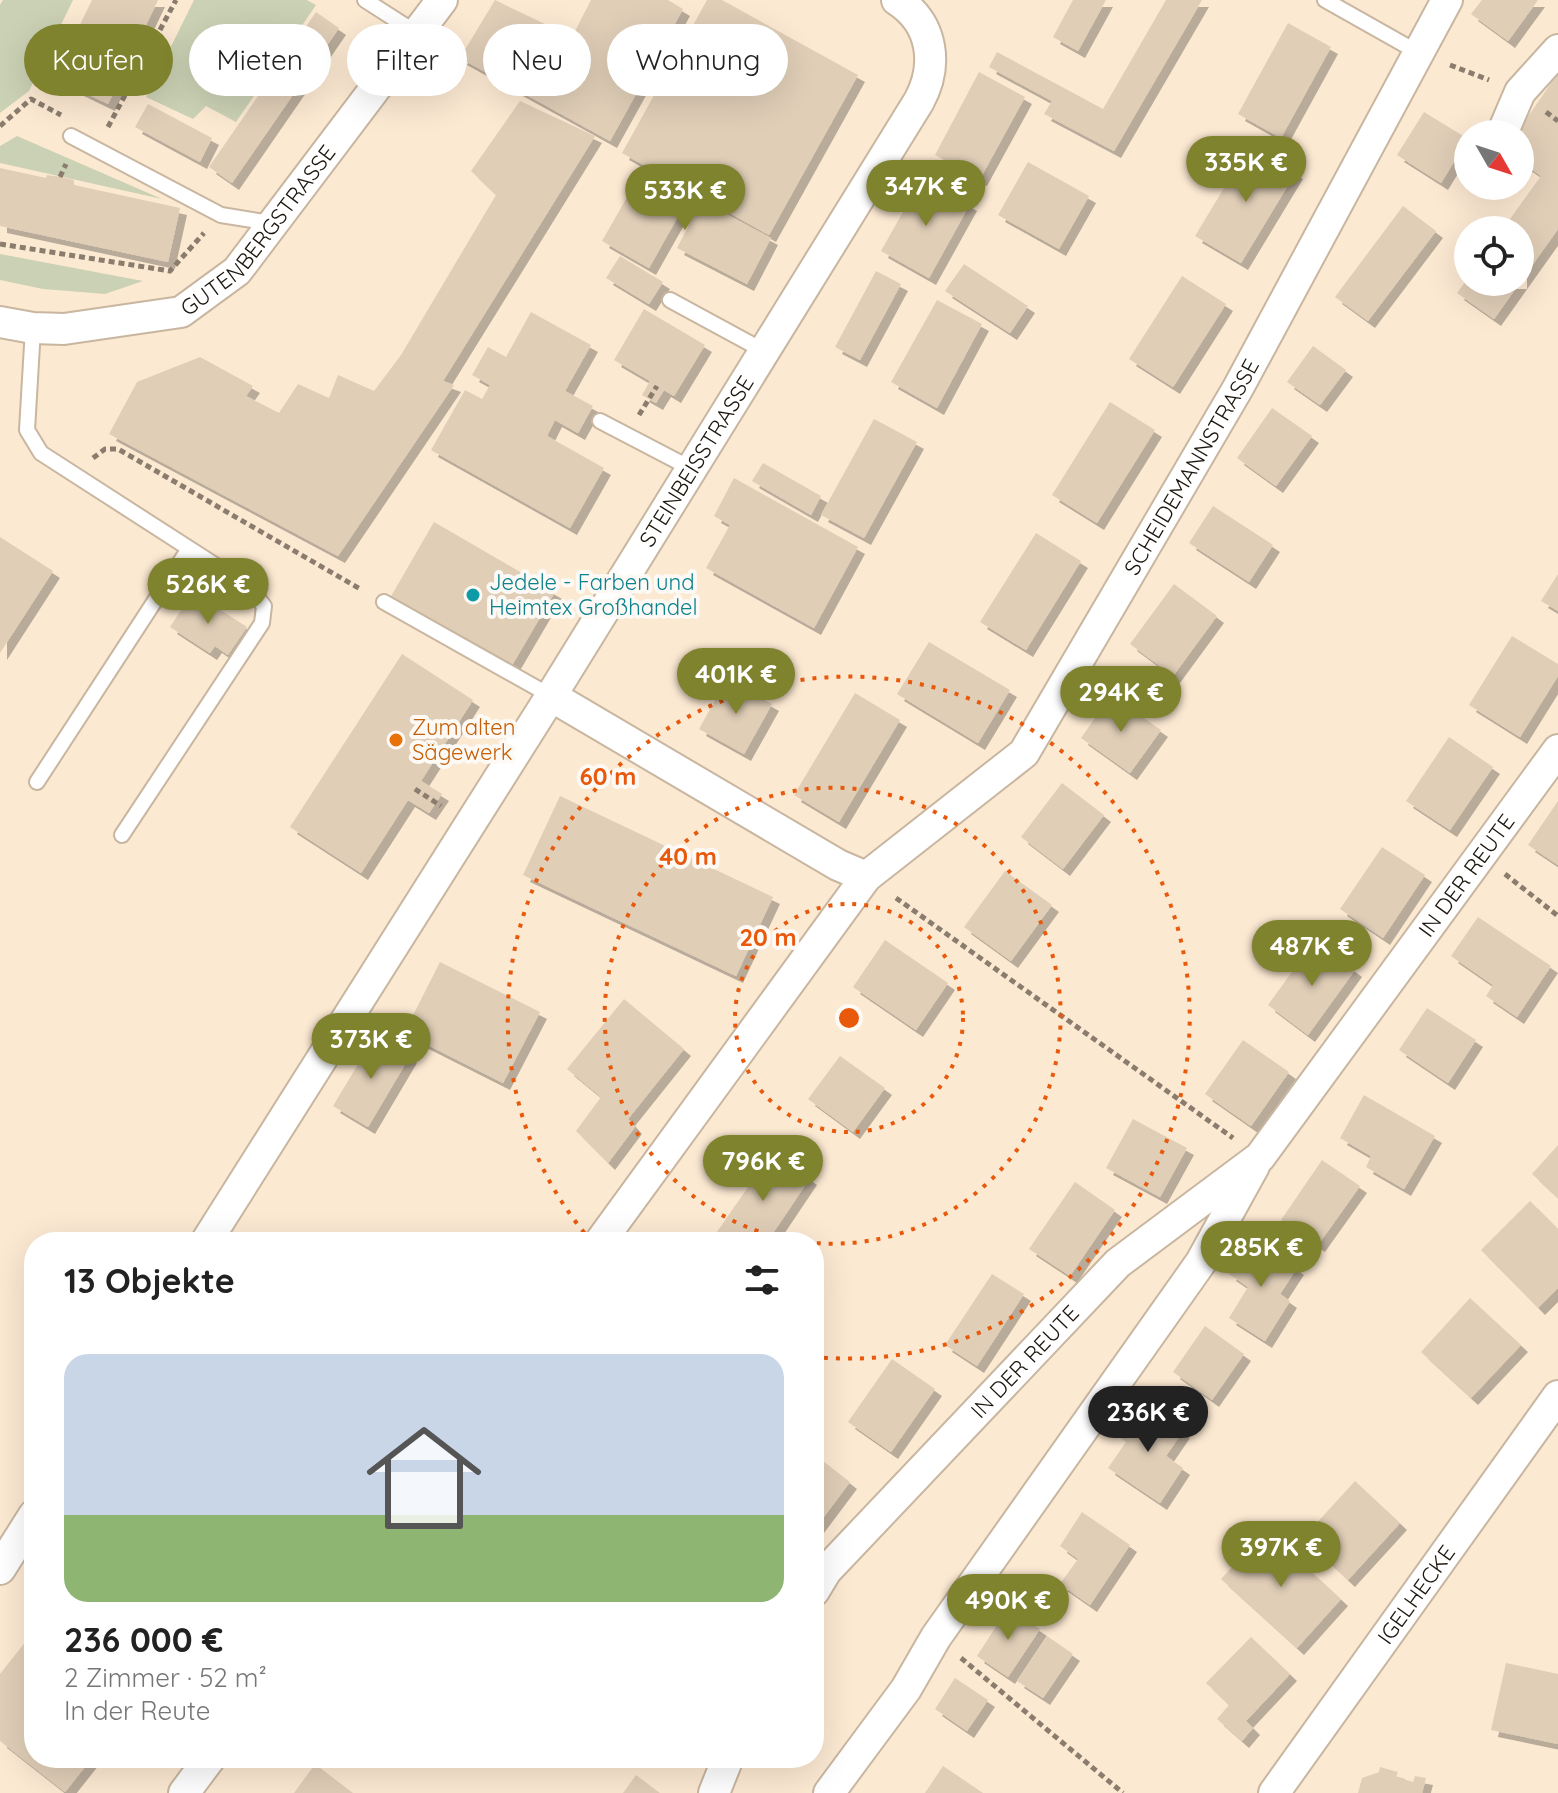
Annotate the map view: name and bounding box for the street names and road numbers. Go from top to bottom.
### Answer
street label: GUTENBERGSTRASSE [175,139,341,322]
street label: SCHEIDEMANNSTRASSE [1118,354,1265,580]
street label: STEINBEISSTRASSE [633,370,760,552]
street label: IN DER REUTE [1412,808,1520,942]
street label: IN DER REUTE [964,1299,1085,1424]
street label: IGELHECKE [1371,1540,1461,1650]

